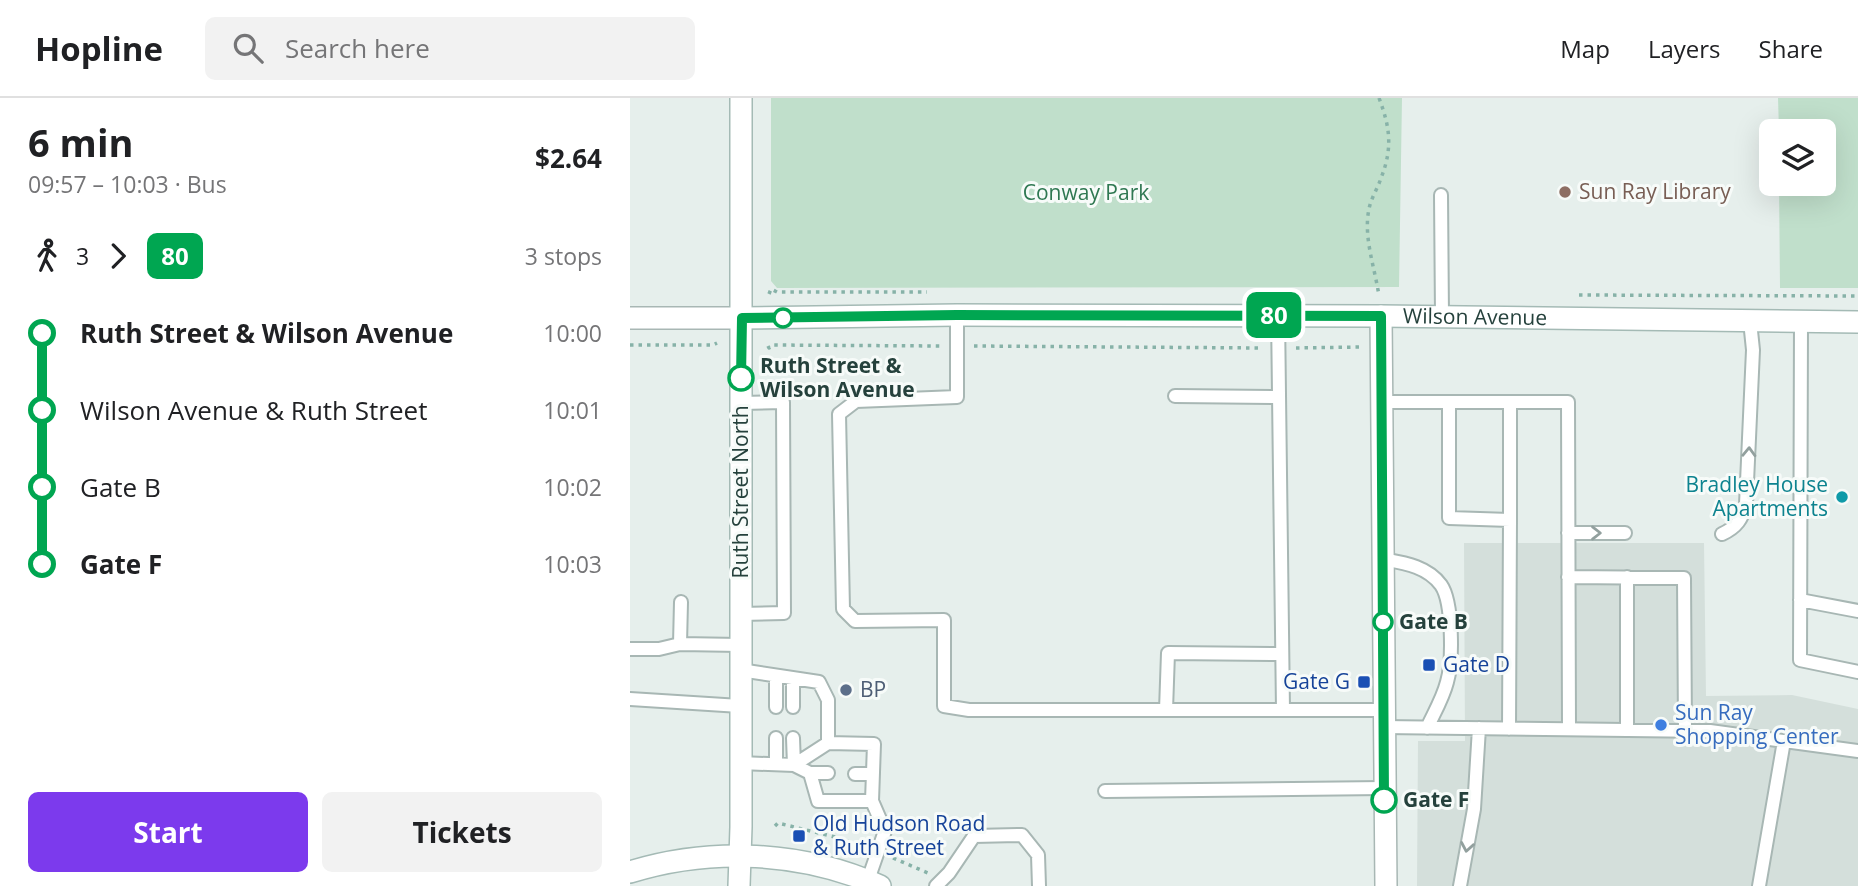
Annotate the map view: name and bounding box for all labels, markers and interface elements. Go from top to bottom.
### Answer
search box [205,17,695,80]
text: Hopline [35,26,163,71]
icon: search [229,29,267,67]
text: Search here [285,30,430,66]
text: Map [1560,32,1610,65]
text: Layers [1648,32,1721,65]
text: Share [1759,32,1823,65]
text: 6 min [28,116,133,168]
map controls [1759,119,1836,196]
button: layers [1759,119,1836,196]
text: $2.64 [535,140,602,176]
text: 09:57 – 10:03 · Bus [28,168,227,200]
place label: Sun Ray Library [1579,177,1731,205]
park label: Conway Park [1023,178,1149,206]
marker: Sun Ray Library [1557,184,1573,200]
icon: walk [28,237,66,275]
icon: forward [99,237,137,275]
text: 80 [161,239,189,272]
text: 3 [76,240,89,272]
text: 3 stops [525,240,602,272]
line badge: 80 [1242,292,1306,338]
text: 80 [1260,298,1288,331]
street label: Wilson Avenue [1403,301,1547,331]
unlabelled marker [773,308,793,328]
text: Ruth Street & Wilson Avenue [80,315,453,351]
text: 10:00 [543,317,602,349]
place label: Ruth Street & Wilson Avenue [760,351,915,403]
marker: Ruth Street & Wilson Avenue [728,365,754,391]
text: Wilson Avenue & Ruth Street [80,392,427,428]
text: 10:01 [543,394,602,426]
street label: Ruth Street North [726,405,754,579]
one-way arrow [1741,446,1756,457]
text: Gate B [80,469,161,505]
place label: Bradley House Apartments [1685,470,1828,522]
text: 10:02 [543,471,602,503]
marker: Bradley House Apartments [1834,489,1850,505]
one-way arrow [1592,525,1602,541]
text: Gate F [80,546,162,582]
text: 10:03 [543,548,602,580]
place label: Gate B [1399,607,1468,635]
marker: Gate B [1373,612,1393,632]
place label: Gate D [1443,650,1510,678]
marker: Gate D [1421,657,1437,673]
place label: Gate G [1283,667,1350,695]
marker: Gate G [1356,674,1372,690]
place label: BP [860,675,886,703]
marker: BP [838,682,854,698]
place label: Sun Ray Shopping Center [1675,698,1839,750]
marker: Sun Ray Shopping Center [1653,717,1669,733]
place label: Gate F [1403,785,1469,813]
marker: Gate F [1371,787,1397,813]
button: Start [28,792,308,872]
button: Tickets [322,792,602,872]
place label: Old Hudson Road & Ruth Street [813,809,985,861]
marker: Old Hudson Road & Ruth Street [791,828,807,844]
one-way arrow [1460,841,1475,853]

